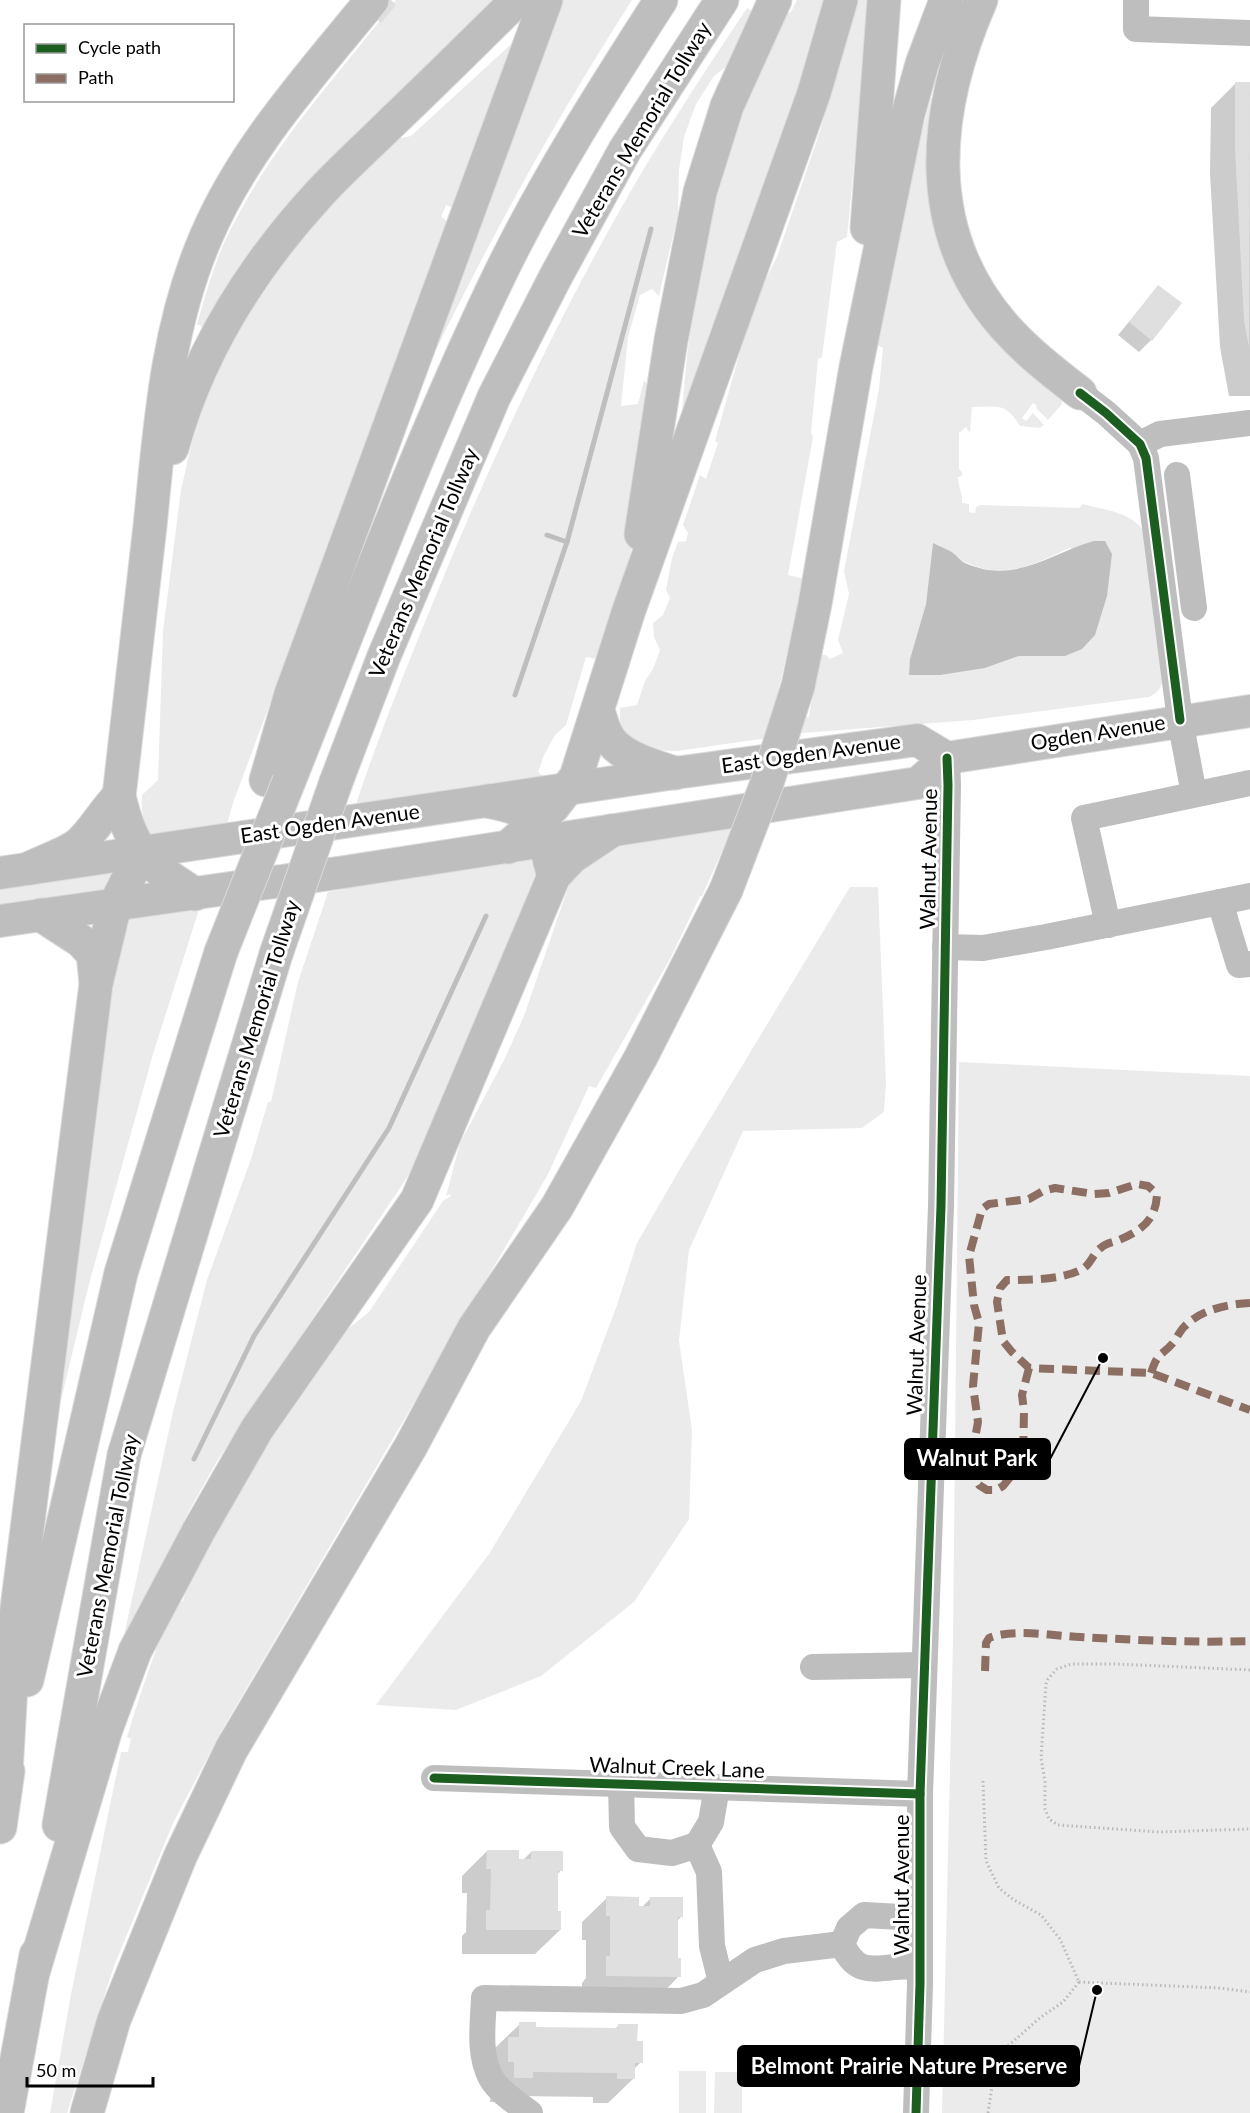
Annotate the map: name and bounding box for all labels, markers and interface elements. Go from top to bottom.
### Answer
street label: Veterans Memorial Tollway [566,17,715,242]
legend [24,24,234,102]
text: Cycle path [78,36,161,58]
text: Path [78,66,114,88]
street label: Veterans Memorial Tollway [363,443,483,681]
street label: Ogden Avenue [1029,709,1167,755]
street label: East Ogden Avenue [720,728,902,777]
street label: Walnut Avenue [914,788,941,930]
street label: East Ogden Avenue [239,798,421,847]
street label: Veterans Memorial Tollway [207,896,304,1141]
street label: Walnut Avenue [901,1274,930,1416]
street label: Veterans Memorial Tollway [71,1432,142,1680]
callout: Walnut Park [905,1439,1050,1479]
text: Walnut Park [916,1444,1038,1471]
street label: Walnut Creek Lane [589,1751,765,1782]
street label: Walnut Avenue [888,1814,913,1956]
callout: Belmont Prairie Nature Preserve [738,2046,1079,2086]
scale bar [27,2050,153,2088]
text: Belmont Prairie Nature Preserve [751,2052,1067,2079]
text: 50 m [36,2059,76,2081]

